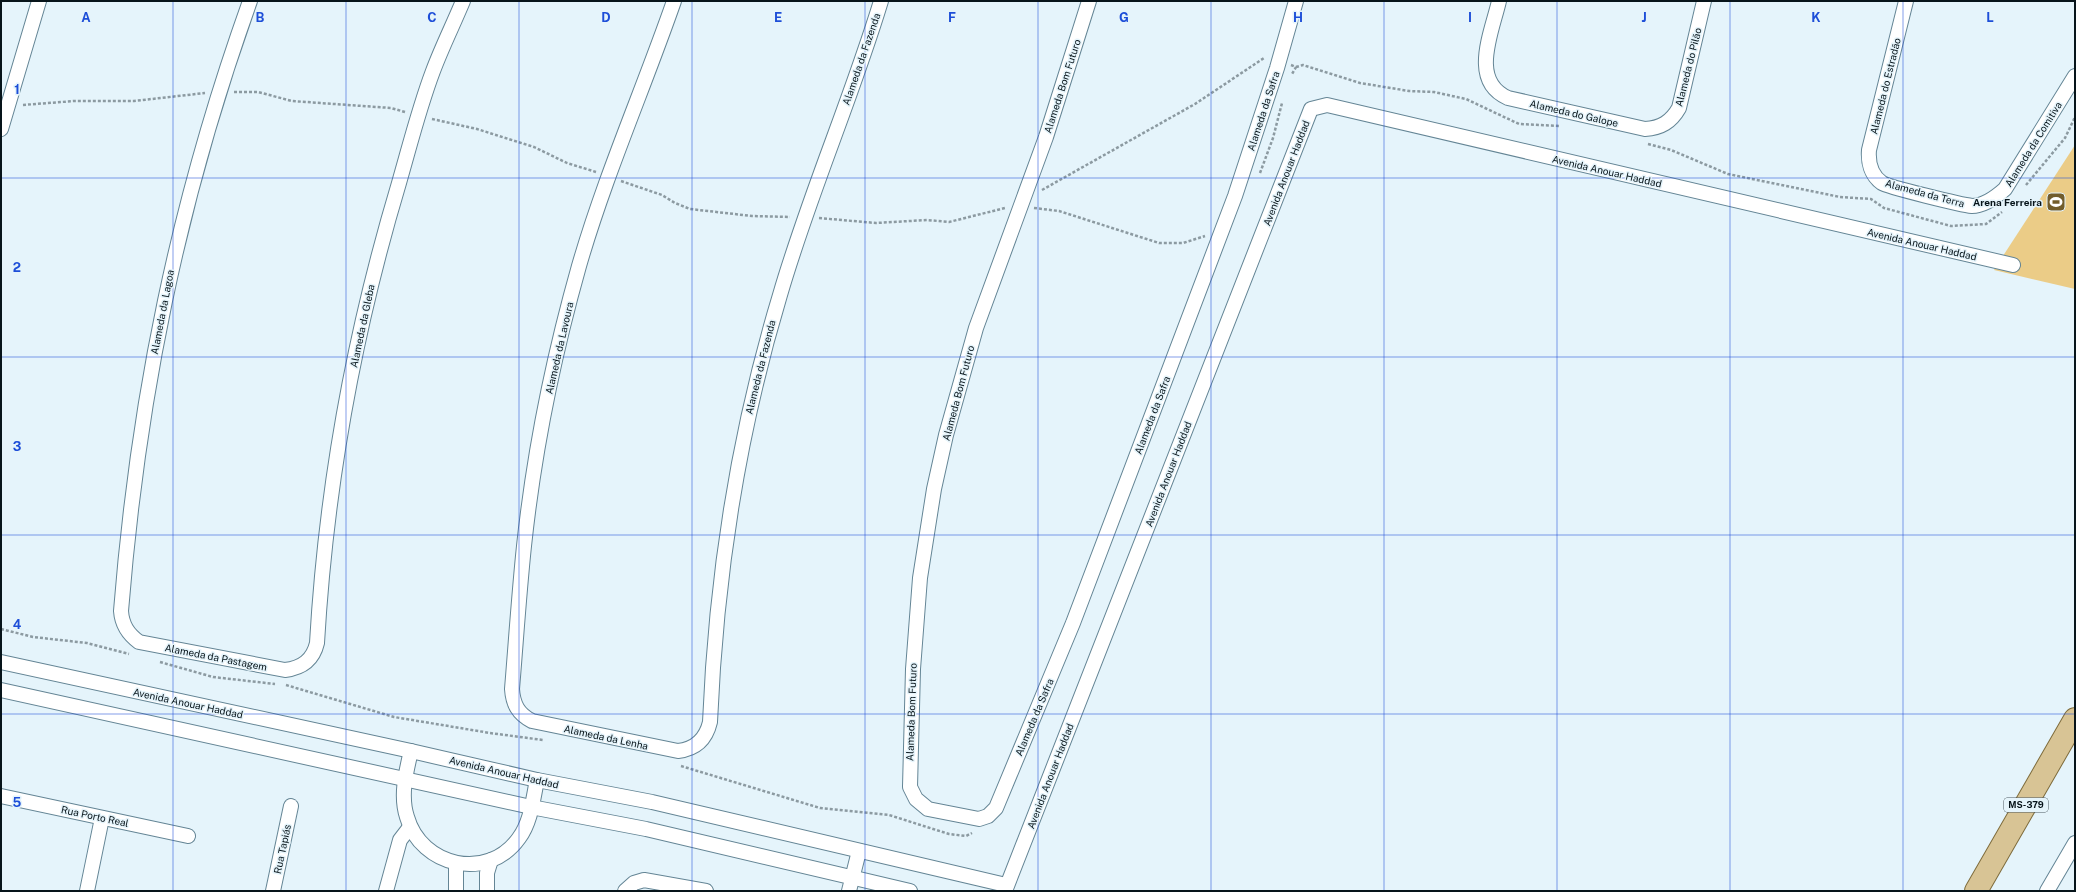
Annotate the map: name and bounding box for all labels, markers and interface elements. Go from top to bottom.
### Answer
text: A [81,10,91,25]
text: B [256,10,265,25]
text: C [427,10,437,25]
text: D [601,10,611,25]
text: E [774,10,782,25]
text: F [948,10,956,25]
text: G [1119,10,1129,25]
text: H [1293,10,1303,25]
text: I [1468,10,1472,25]
text: J [1641,10,1647,25]
text: K [1811,10,1821,25]
text: L [1986,10,1994,25]
street label: Alameda da Fazenda [840,11,882,107]
street label: Alameda do Pilão [1672,26,1704,108]
street label: Alameda do Estradão [1867,36,1903,136]
street label: Alameda Bom Futuro [1041,37,1083,135]
street label: Alameda da Safra [1244,70,1282,152]
text: 1 [14,82,20,97]
street label: Alameda do Galope [1528,97,1620,129]
street label: Alameda da Comitiva [2002,99,2064,189]
street label: Avenida Anouar Haddad [1260,119,1312,227]
street label: Avenida Anouar Haddad [1551,153,1663,189]
street label: Alameda da Terra [1884,177,1966,209]
sports icon: Arena Ferreira [2045,191,2067,213]
place label: Arena Ferreira [1973,196,2042,208]
street label: Avenida Anouar Haddad [1866,226,1978,262]
text: 2 [13,260,21,275]
street label: Alameda da Lagoa [148,269,176,355]
street label: Alameda da Gleba [347,283,377,369]
street label: Alameda da Lavoura [543,301,575,395]
street label: Alameda da Fazenda [742,319,778,415]
street label: Alameda Bom Futuro [940,344,977,442]
street label: Alameda da Safra [1132,374,1172,456]
street label: Avenida Anouar Haddad [1142,420,1194,528]
text: 3 [13,439,22,454]
text: 4 [13,617,22,632]
street label: Alameda da Pastagem [164,641,268,673]
street label: Alameda Bom Futuro [903,662,919,761]
street label: Alameda da Safra [1012,676,1056,758]
street label: Avenida Anouar Haddad [132,685,244,721]
street label: Alameda da Lenha [563,722,649,752]
street label: Avenida Anouar Haddad [1024,722,1076,830]
street label: Avenida Anouar Haddad [448,754,560,790]
text: 5 [13,795,22,810]
road number: MS-379 [2004,798,2048,812]
street label: Rua Porto Real [60,803,130,829]
street label: Rua Tapiás [271,823,293,875]

